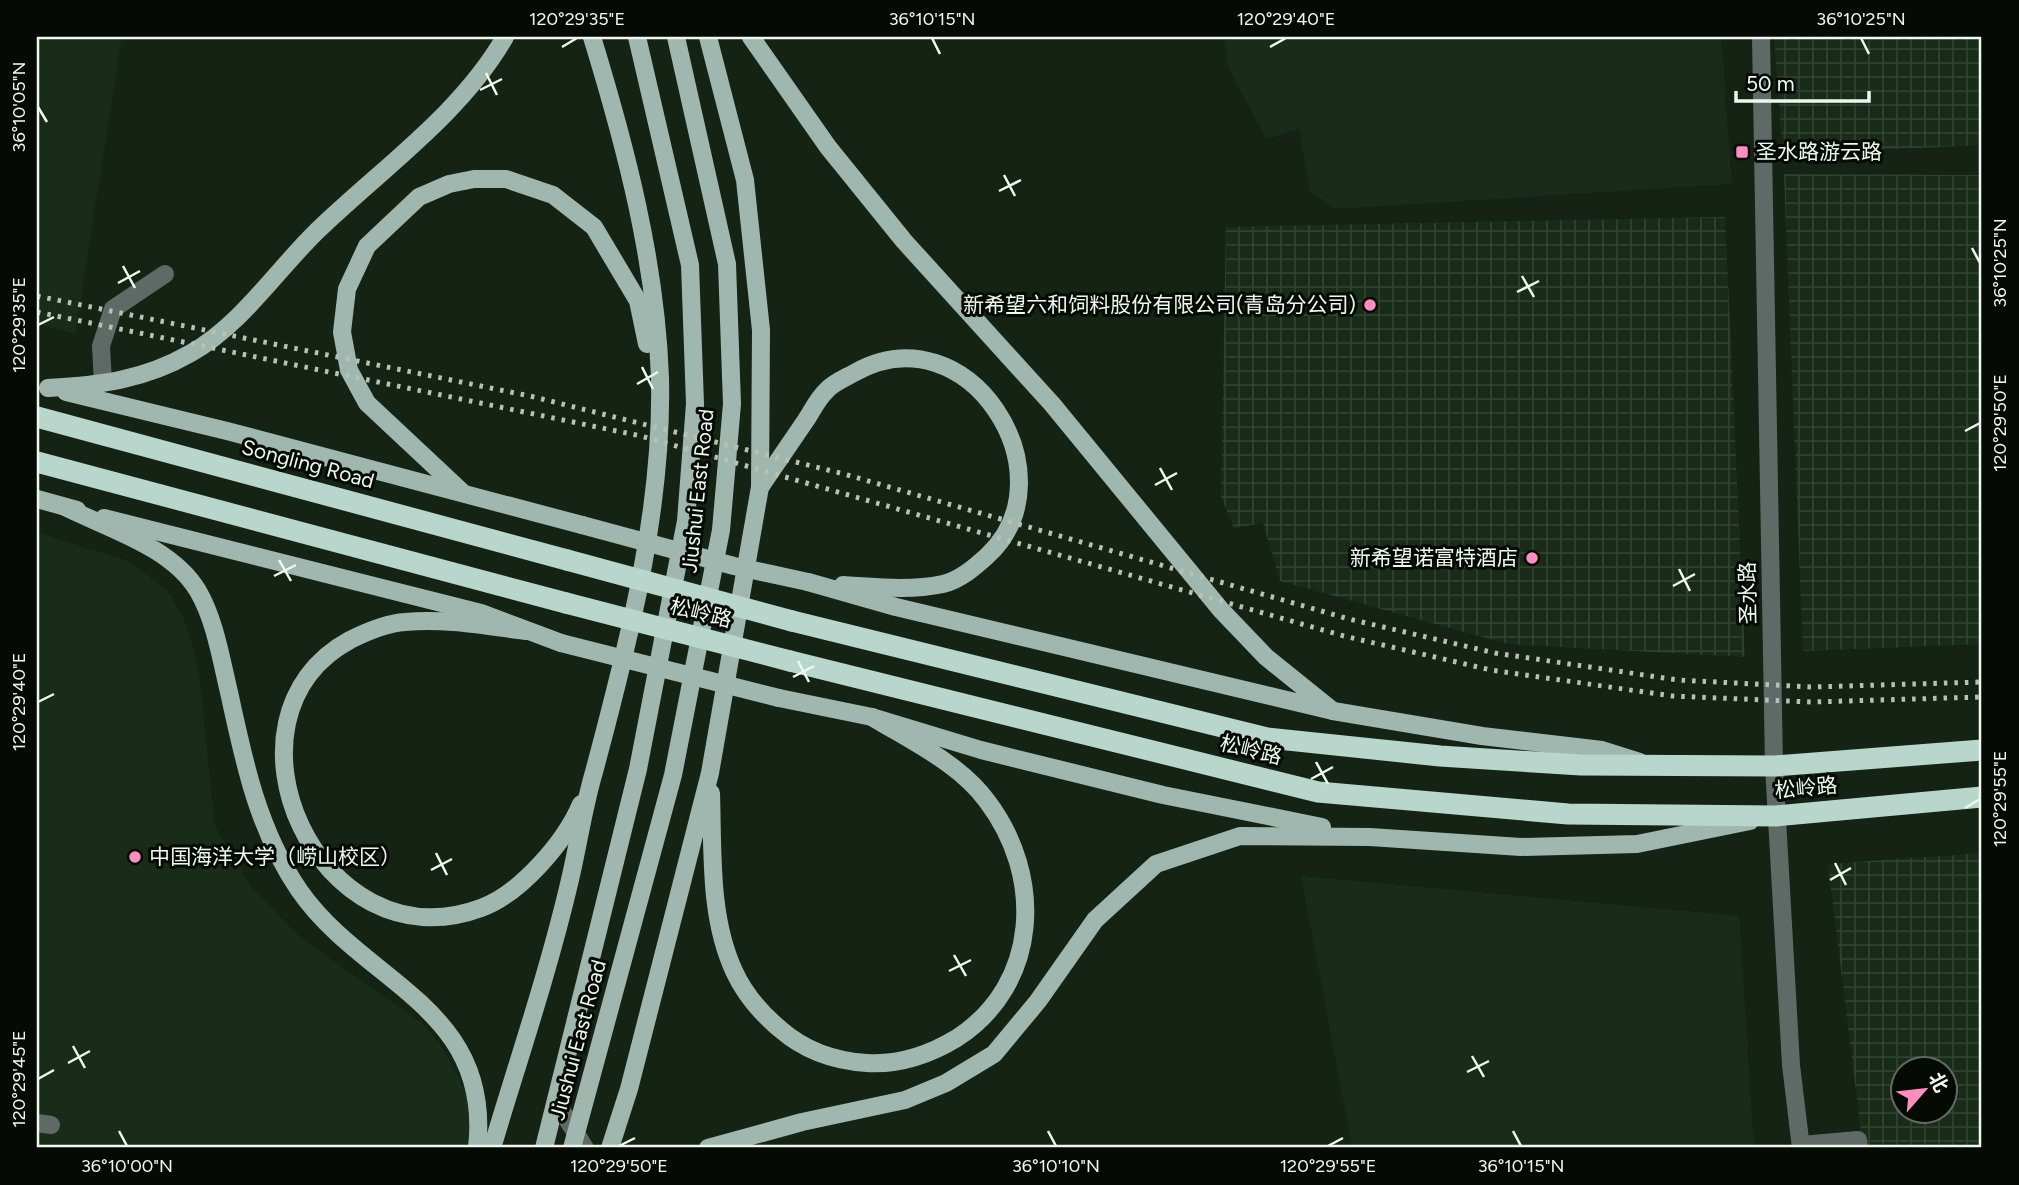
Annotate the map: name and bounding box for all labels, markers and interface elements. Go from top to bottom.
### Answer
text: 120°29'35"E [529,8,625,30]
text: 36°10'15"N [889,8,975,30]
text: 120°29'40"E [1237,8,1335,30]
text: 36°10'25"N [1816,8,1906,30]
scale bar [1736,60,1868,104]
text: 36°10'05"N [8,62,30,152]
text: 50 m [1746,71,1795,96]
place label: 圣水路游云路 [1756,139,1882,164]
marker: 圣水路游云路 [1734,144,1750,160]
text: 36°10'25"N [1989,218,2011,308]
text: 120°29'35"E [8,277,30,373]
place label: 新希望六和饲料股份有限公司(青岛分公司) [963,292,1356,317]
marker: 新希望六和饲料股份有限公司(青岛分公司) [1362,297,1378,313]
text: 120°29'50"E [1989,374,2011,472]
street label: Jiushui East Road [676,408,719,574]
street label: Songling Road [239,434,377,493]
place label: 新希望诺富特酒店 [1350,545,1518,570]
marker: 新希望诺富特酒店 [1524,550,1540,566]
street label: 圣水路 [1734,561,1761,625]
street label: 松岭路 [668,593,735,632]
text: 120°29'40"E [8,653,30,751]
street label: 松岭路 [1218,730,1285,769]
text: 120°29'55"E [1989,751,2011,847]
street label: 松岭路 [1773,772,1838,803]
place label: 中国海洋大学（崂山校区） [149,844,401,869]
marker: 中国海洋大学（崂山校区） [127,849,143,865]
street label: Jiushui East Road [544,957,611,1123]
text: 120°29'45"E [8,1030,30,1128]
north arrow [1890,1056,1960,1126]
text: 北 [1924,1068,1953,1096]
text: 36°10'00"N [81,1155,173,1177]
text: 120°29'50"E [570,1155,668,1177]
text: 36°10'10"N [1012,1155,1100,1177]
text: 120°29'55"E [1280,1155,1376,1177]
text: 36°10'15"N [1478,1155,1564,1177]

